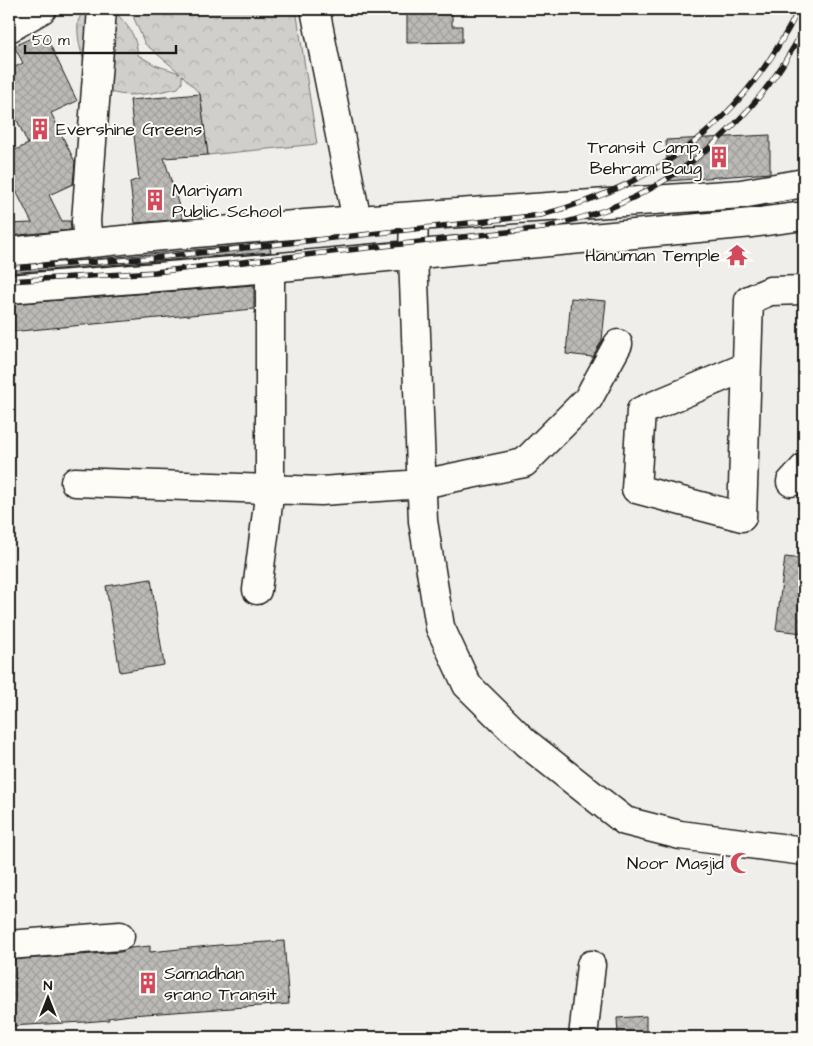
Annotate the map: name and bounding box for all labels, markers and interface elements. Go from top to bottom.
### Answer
scale bar [25,22,176,54]
text: 50 m [32,30,70,51]
building icon: Evershine Greens [27,116,53,142]
place label: Evershine Greens [56,117,202,142]
place label: Transit Camp, Behram Baug [587,135,702,182]
building icon: Transit Camp, Behram Baug [706,144,732,170]
place label: Mariyam Public School [172,178,282,224]
building icon: Mariyam Public School [142,187,168,213]
temple icon: Hanuman Temple [724,242,750,268]
place label: Hanuman Temple [585,243,720,268]
mosque icon: Noor Masjid [728,850,754,876]
place label: Noor Masjid [627,851,724,876]
place label: Samadhan srano Transit [164,961,278,1007]
building icon: Samadhan srano Transit [135,970,161,996]
north arrow [22,974,72,1024]
text: N [44,976,53,996]

